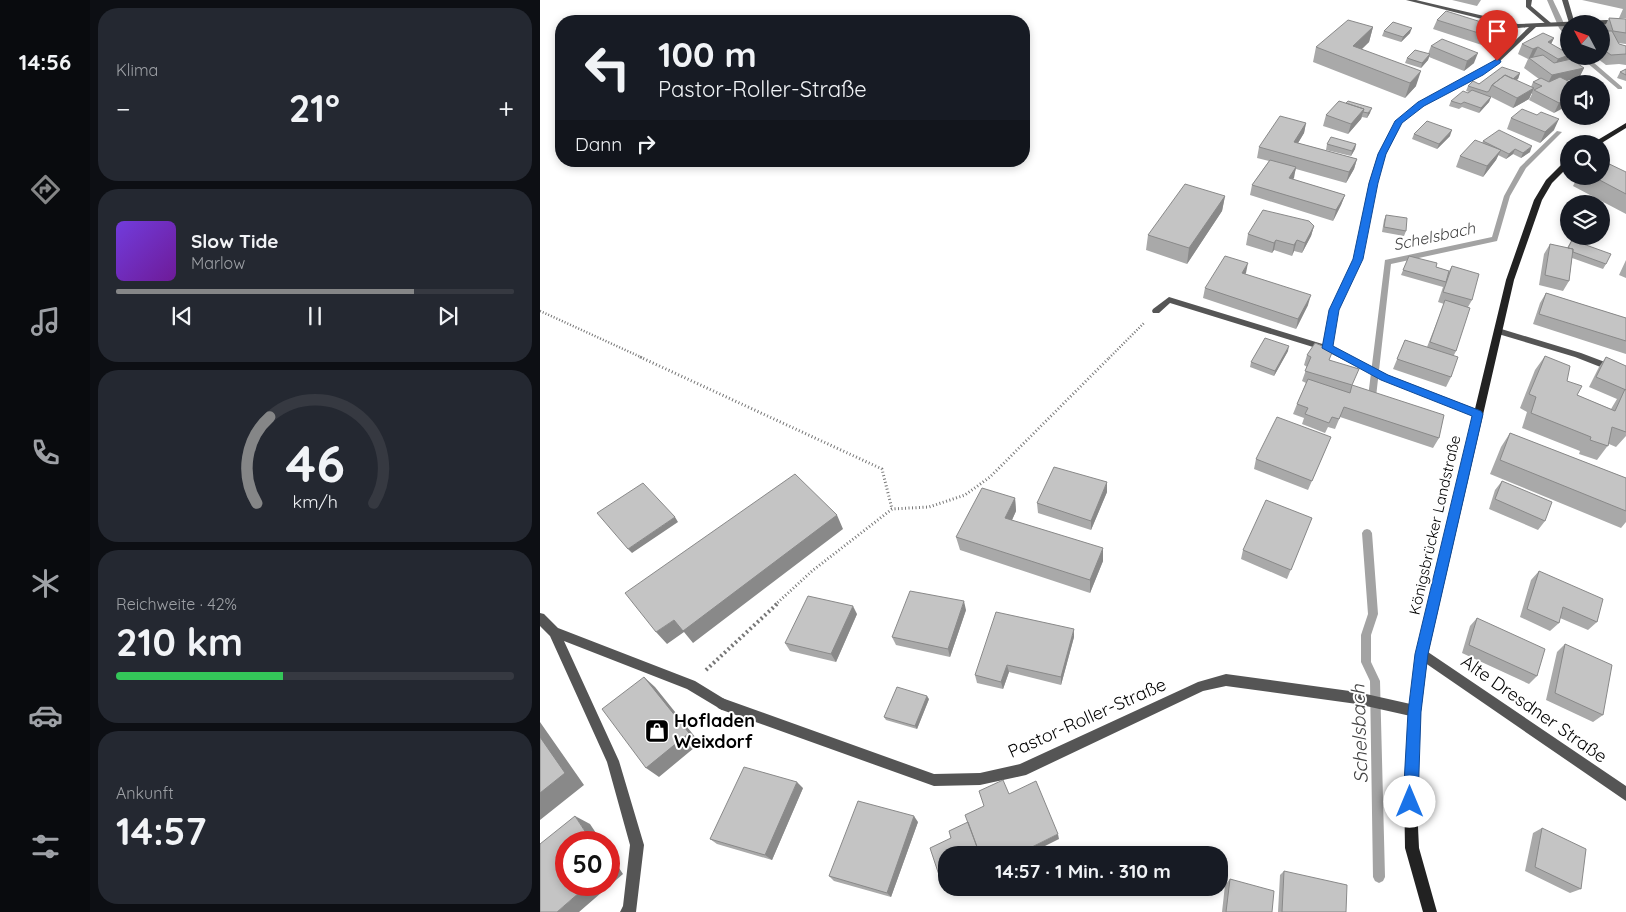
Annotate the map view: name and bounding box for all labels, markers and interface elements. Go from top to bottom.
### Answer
pin [1476,10,1518,61]
north arrow [1560,15,1610,65]
map controls [1560,15,1610,245]
icon: arrive [1483,17,1511,45]
text: 100 m [658,32,757,76]
icon: left [575,35,640,100]
text: 14:56 [19,48,71,76]
text: Klima [116,60,158,80]
text: Pastor-Roller-Straße [658,75,867,103]
button: sound [1560,75,1610,125]
text: 21° [289,84,340,132]
text: − [116,91,131,126]
text: + [498,91,514,126]
icon: right [632,130,660,158]
text: Dann [575,132,622,156]
button: search [1560,135,1610,185]
icon: directions [28,172,63,207]
button: layers [1560,195,1610,245]
water label: Schelsbach [1391,217,1478,254]
text: Slow Tide [191,229,279,253]
text: Marlow [191,253,245,273]
icon: previous [168,302,196,330]
icon: pause [301,302,329,330]
icon: next [434,302,462,330]
icon: music [28,304,63,339]
text: 46 [285,430,345,495]
street label: Königsbrücker Landstraße [1405,433,1464,617]
icon: phone [28,435,63,470]
text: km/h [292,490,338,512]
icon: climate [28,566,63,601]
text: Reichweite · 42% [116,594,237,614]
text: 210 km [116,618,243,666]
street label: Alte Dresdner Straße [1457,650,1612,768]
street label: Pastor-Roller-Straße [1004,672,1169,763]
water label: Schelsbach [1345,683,1373,784]
icon: car [28,698,63,733]
place label: Hofladen Weixdorf [674,709,755,753]
shop icon: Hofladen Weixdorf [644,718,670,744]
position arrow [1383,775,1435,827]
text: Ankunft [116,783,174,803]
text: 14:57 [116,807,206,855]
icon: filters [28,829,63,864]
speed limit sign: 50 [555,831,620,896]
text: 14:57 · 1 Min. · 310 m [995,859,1171,883]

